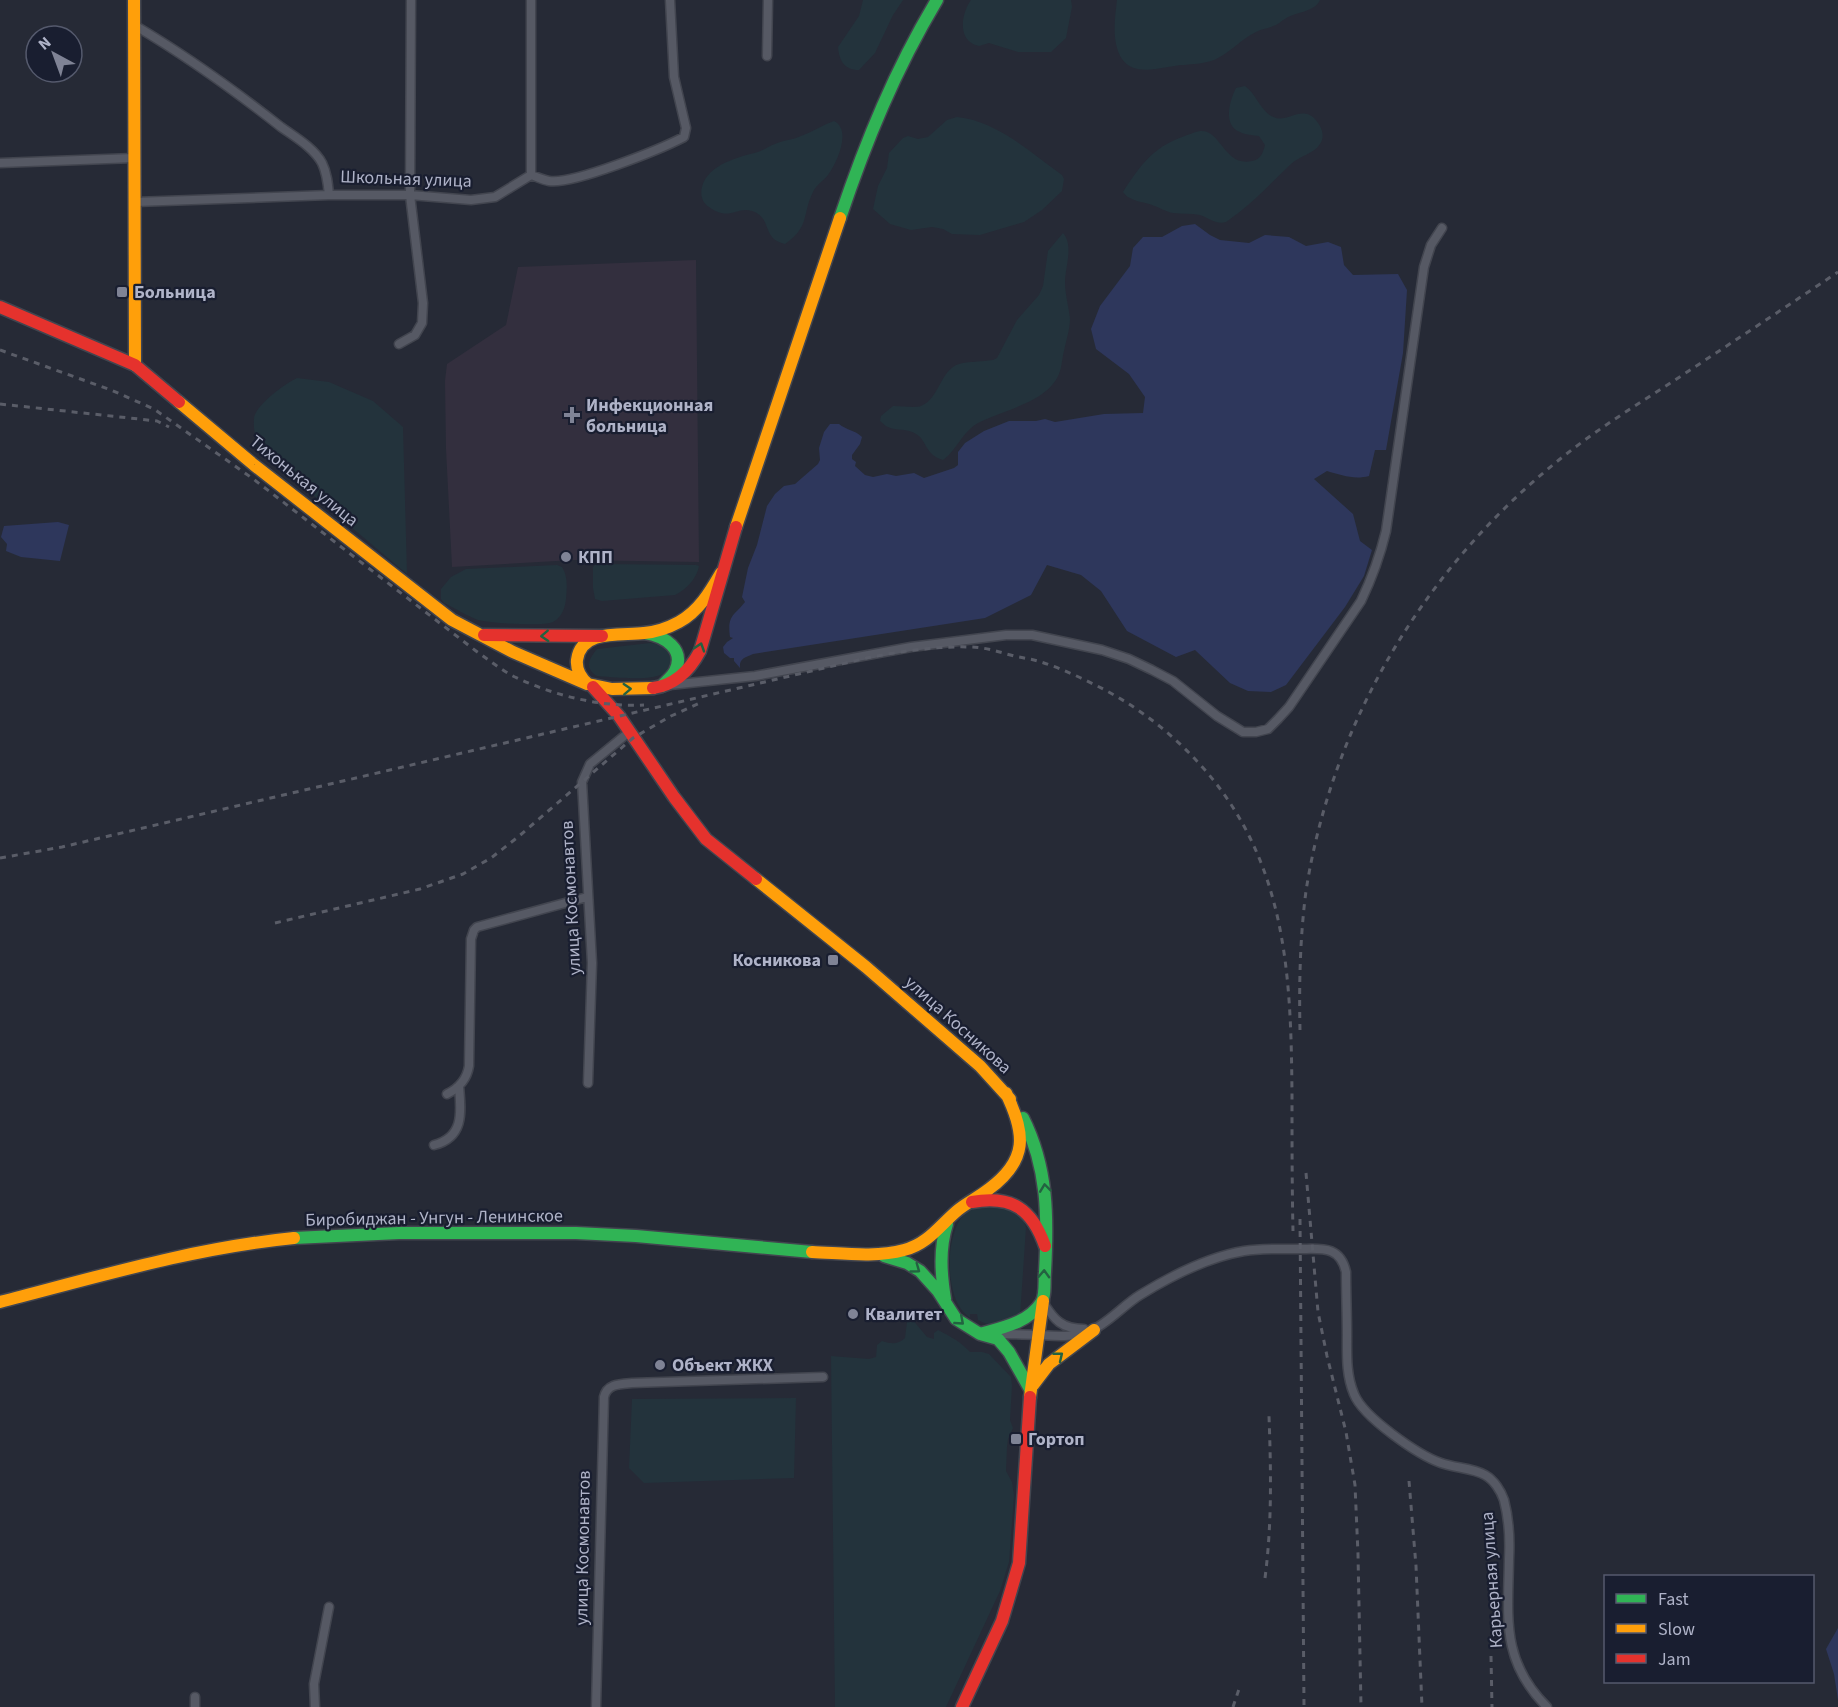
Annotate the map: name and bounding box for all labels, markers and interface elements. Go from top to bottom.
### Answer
north arrow [24,24,84,84]
text: N [34,32,56,55]
street label: Школьная улица [340,164,472,194]
place label: Больница [134,280,216,305]
marker: Больница [115,285,129,299]
place label: Инфекционная больница [586,393,713,439]
marker: Инфекционная больница [563,406,581,424]
street label: Тихонькая улица [244,429,364,533]
place label: КПП [578,545,613,570]
marker: КПП [559,550,573,564]
one-way arrow [540,629,549,642]
one-way arrow [693,642,706,653]
one-way arrow [623,682,632,695]
street label: улица Космонавтов [554,820,588,976]
place label: Косникова [733,948,821,973]
marker: Косникова [826,953,840,967]
street label: улица Косникова [899,970,1017,1080]
one-way arrow [1040,1183,1052,1192]
street label: Биробиджан - Унгун - Ленинское [305,1203,563,1233]
one-way arrow [910,1262,921,1273]
one-way arrow [1038,1269,1051,1278]
place label: Квалитет [865,1302,943,1327]
marker: Квалитет [846,1307,860,1321]
one-way arrow [953,1314,964,1325]
one-way arrow [1052,1352,1063,1363]
place label: Объект ЖКХ [672,1353,774,1378]
marker: Объект ЖКХ [653,1358,667,1372]
place label: Гортоп [1028,1427,1085,1452]
marker: Гортоп [1009,1432,1023,1446]
street label: улица Космонавтов [569,1470,597,1626]
street label: Карьерная улица [1475,1511,1509,1649]
legend [1604,1575,1814,1683]
text: Fast [1658,1587,1689,1612]
text: Slow [1658,1617,1695,1642]
text: Jam [1658,1647,1691,1672]

